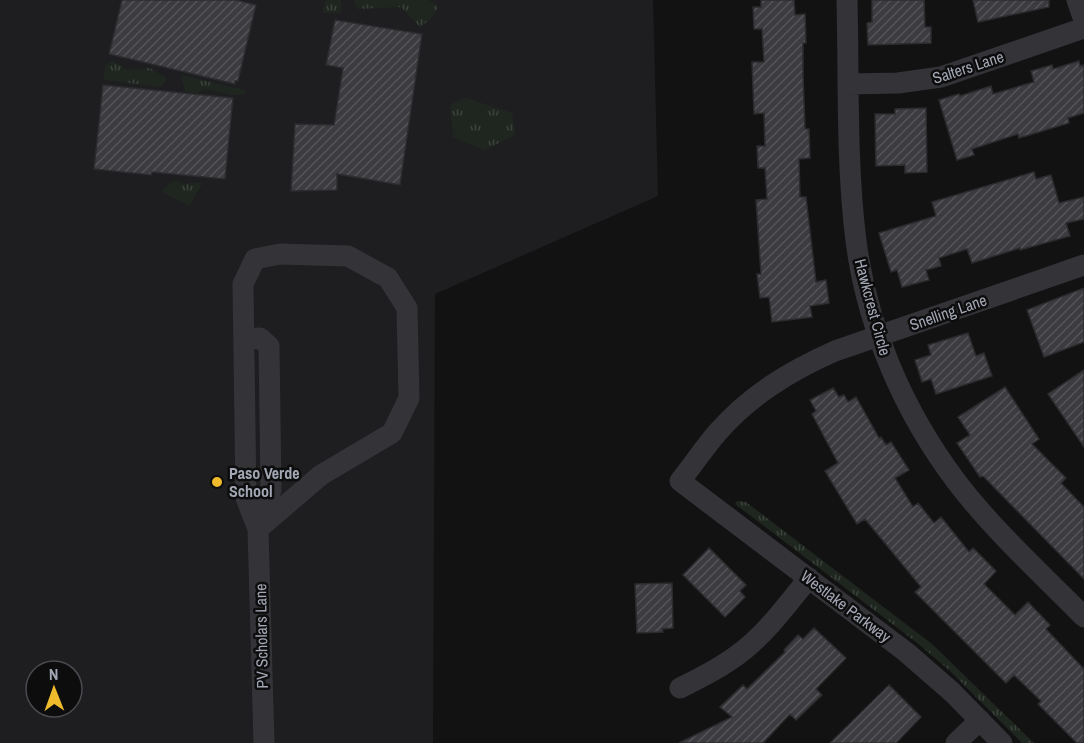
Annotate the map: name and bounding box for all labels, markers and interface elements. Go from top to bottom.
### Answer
street label: Salters Lane [930,45,1006,89]
street label: Hawkcrest Circle [850,256,896,358]
street label: Snelling Lane [906,289,990,335]
place label: Paso Verde School [229,462,300,502]
marker: Paso Verde School [210,475,224,489]
street label: Westlake Parkway [796,565,896,647]
street label: PV Scholars Lane [249,583,273,689]
north arrow [24,659,84,719]
text: N [49,663,59,685]

